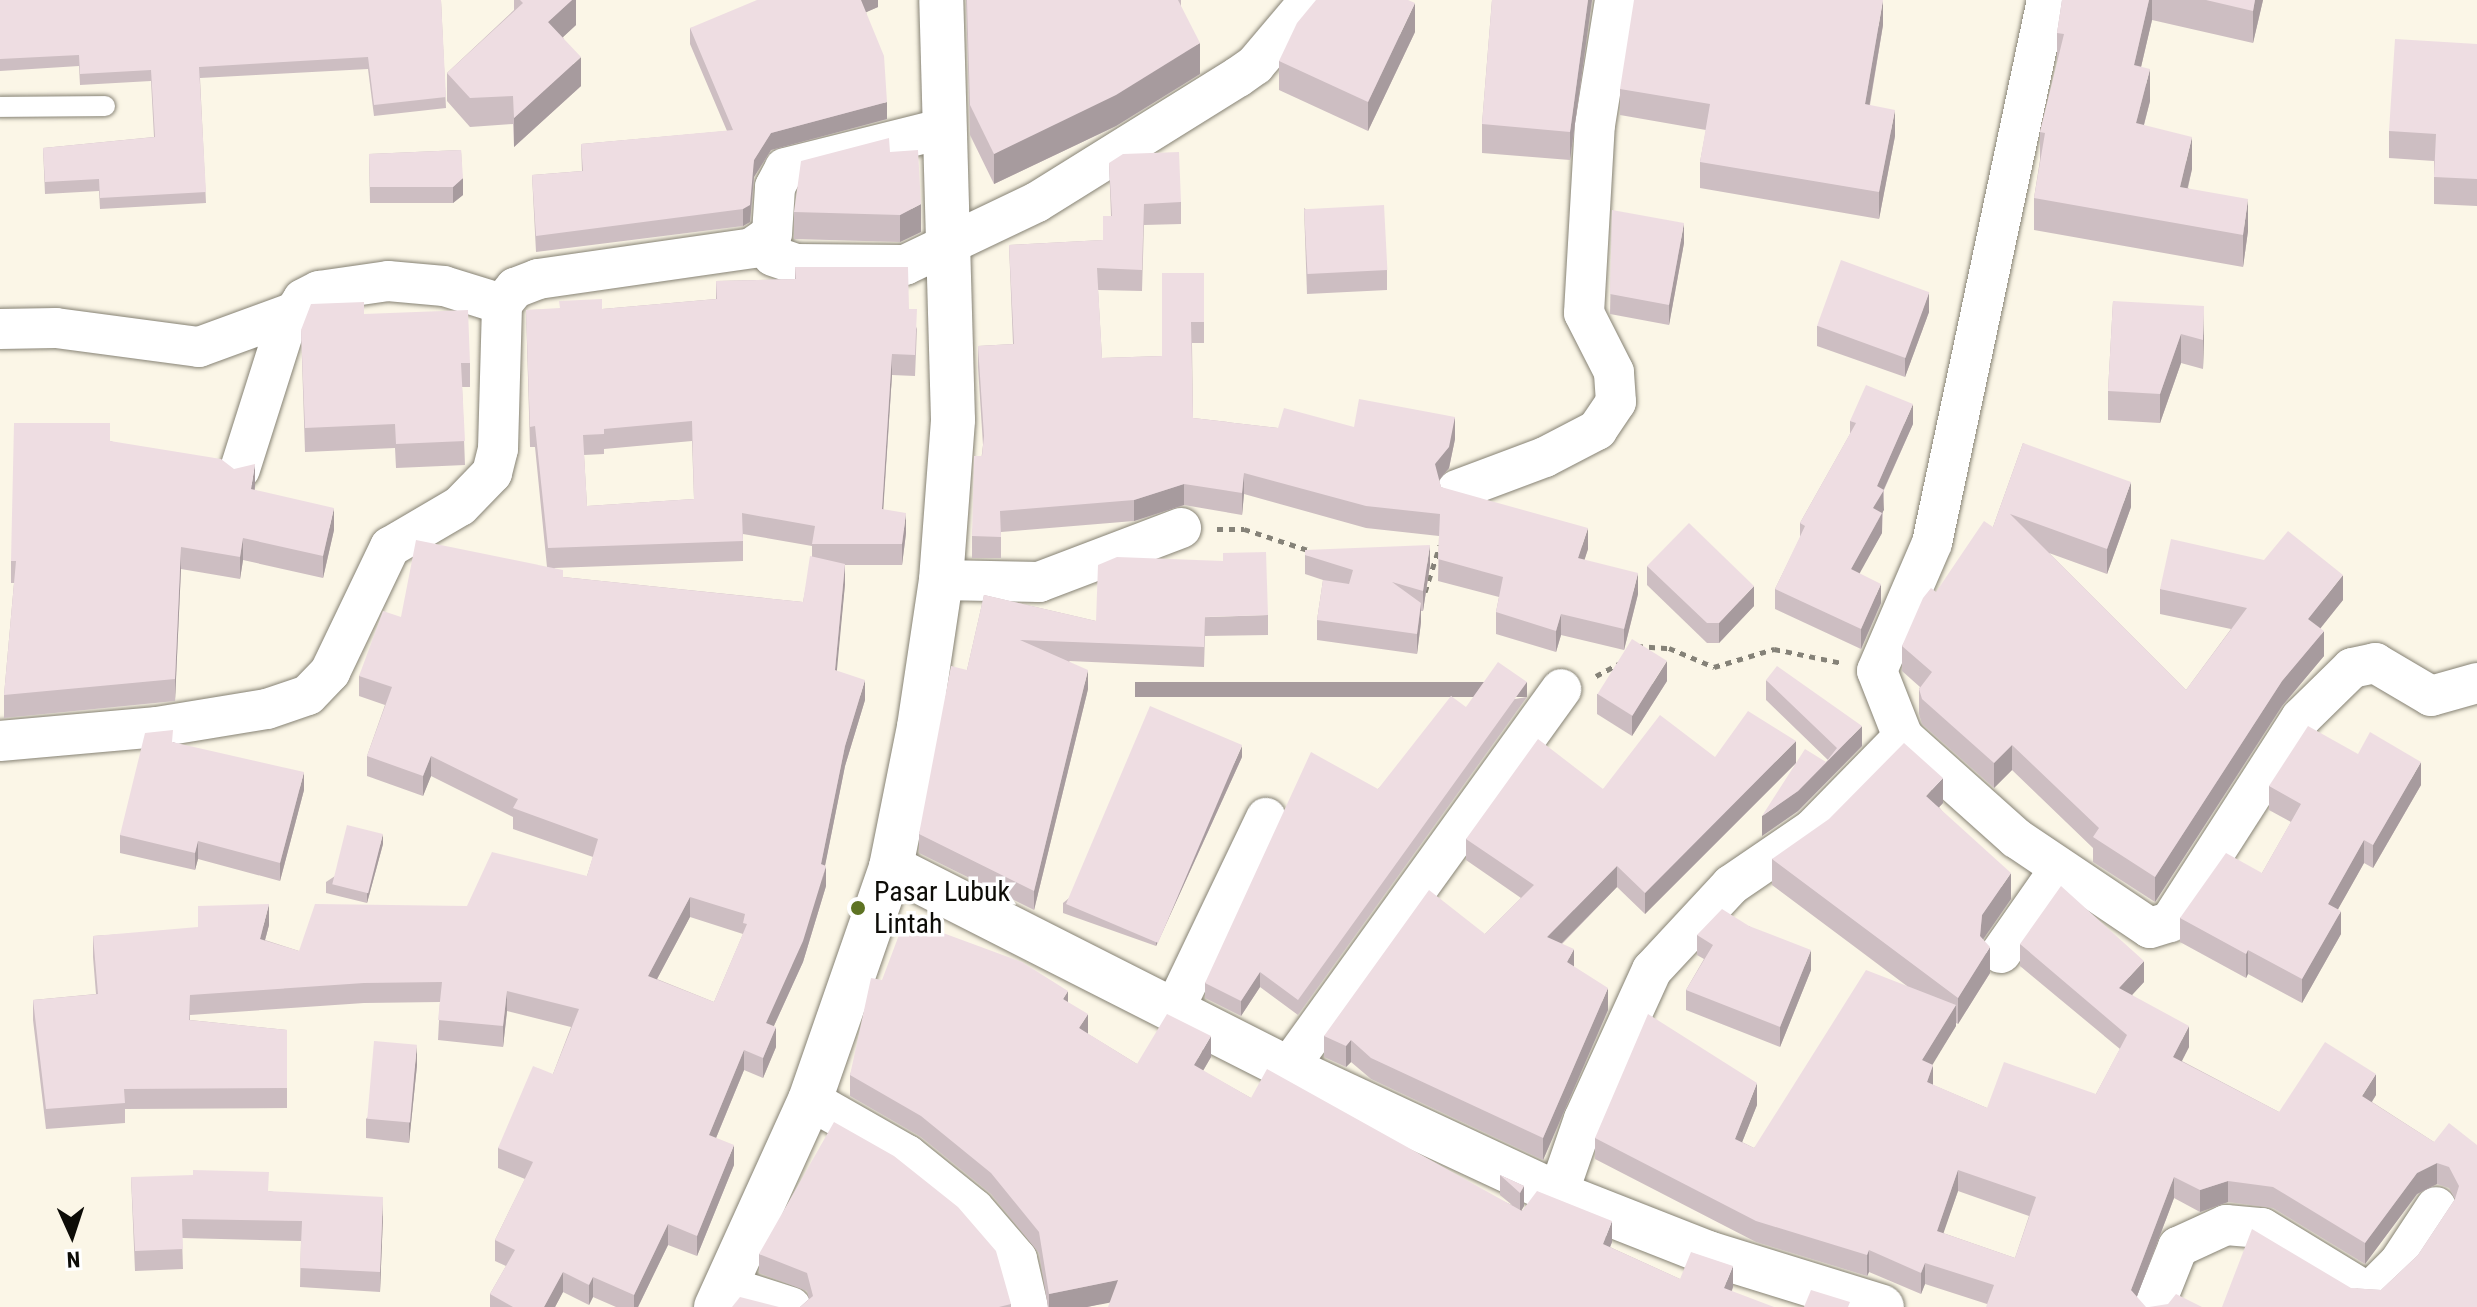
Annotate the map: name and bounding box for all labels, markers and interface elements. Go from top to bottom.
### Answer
place label: Pasar Lubuk Lintah [874,875,1010,941]
marker: Pasar Lubuk Lintah [849,899,867,917]
north arrow [32,1195,112,1275]
text: N [66,1247,81,1272]

